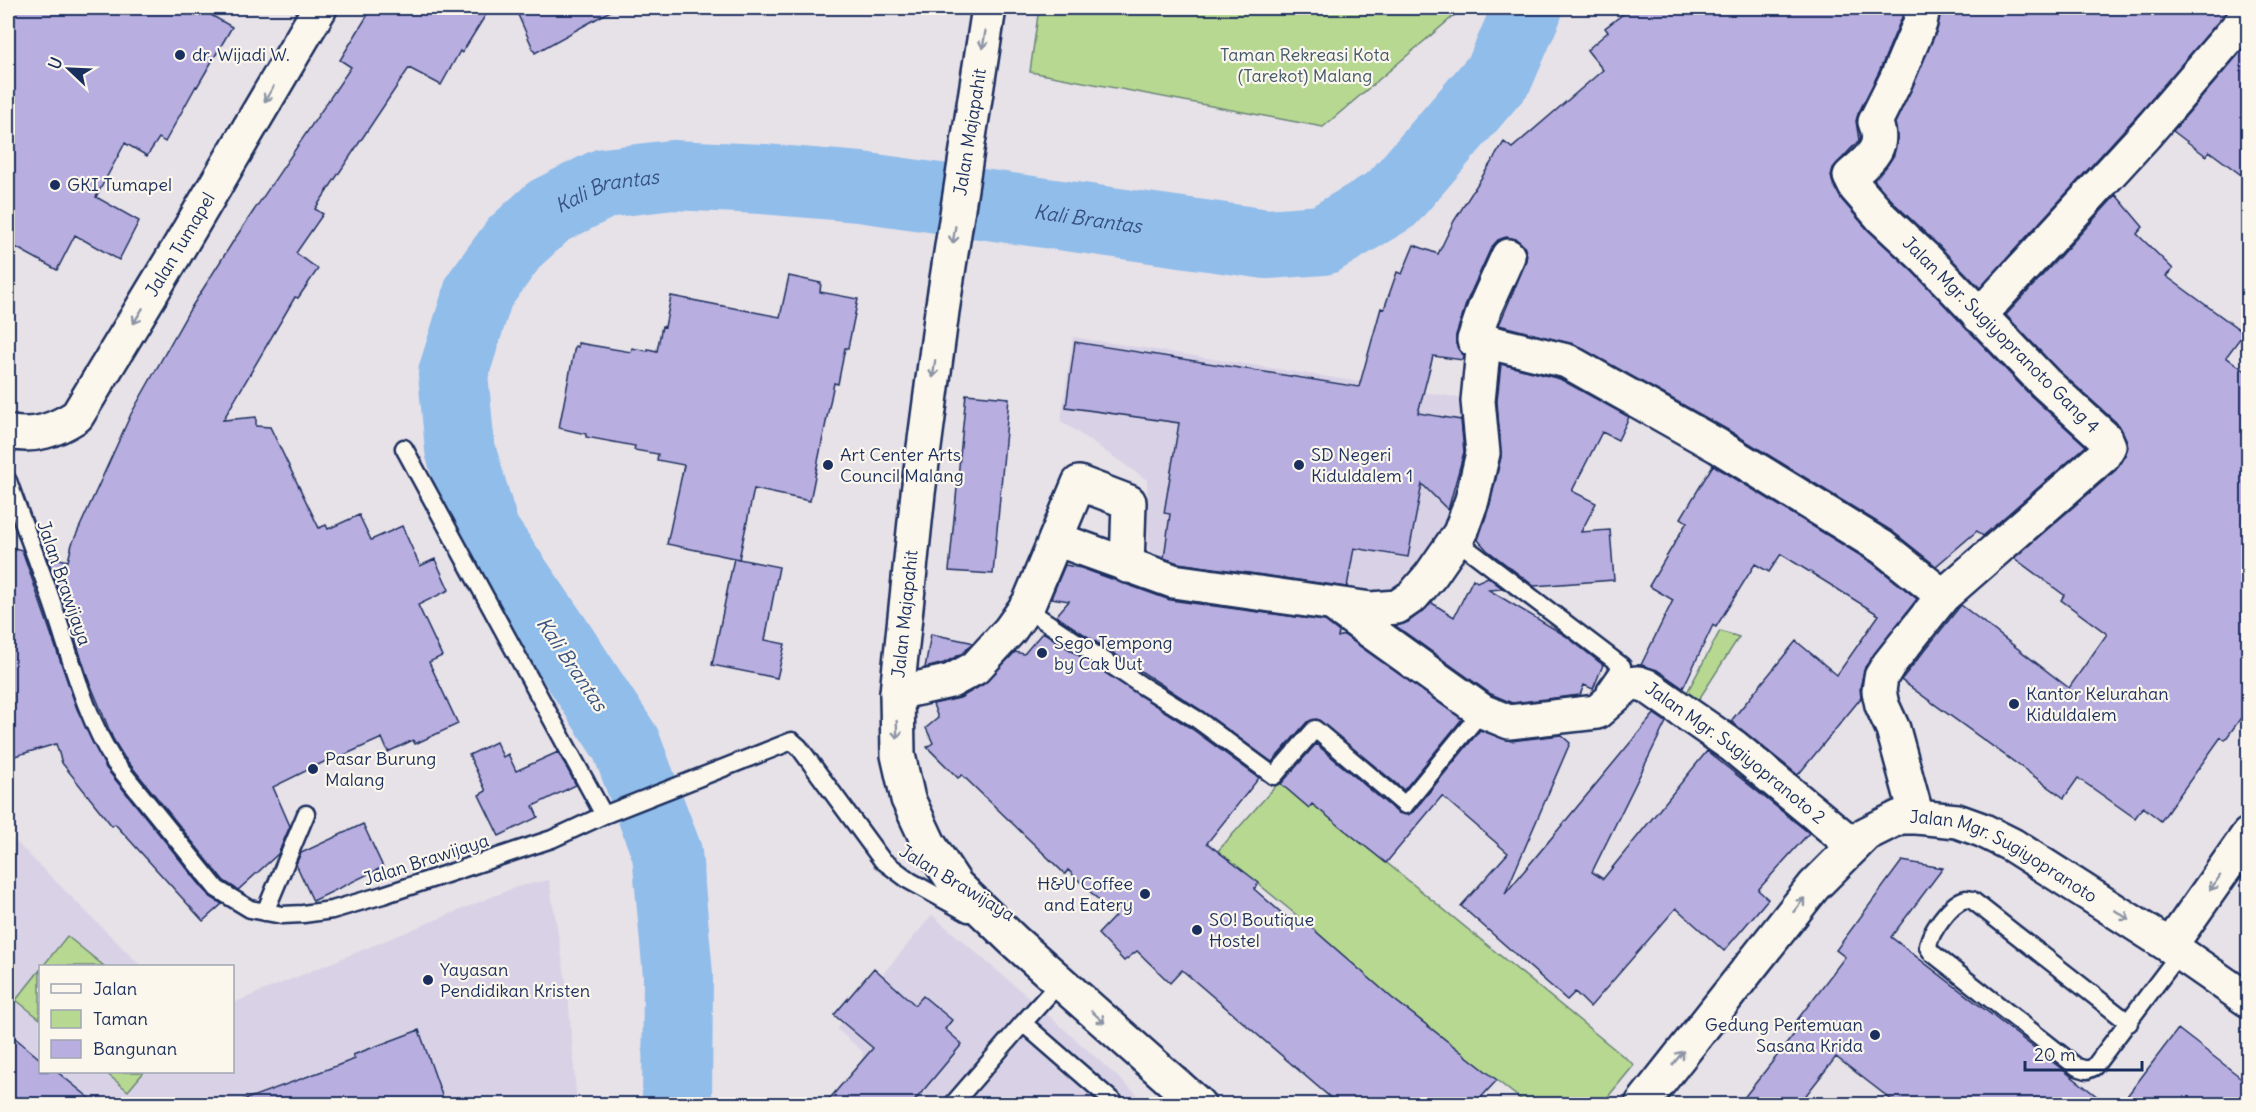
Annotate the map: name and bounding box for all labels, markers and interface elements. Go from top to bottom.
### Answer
one-way arrow [979,30,990,50]
north arrow [39,39,99,99]
place label: dr. Wijadi W. [192,43,290,66]
park label: Taman Rekreasi Kota (Tarekot) Malang [1220,43,1390,87]
marker: dr. Wijadi W. [173,48,187,62]
text: U [44,54,67,72]
street label: Jalan Majapahit [948,67,991,197]
one-way arrow [263,85,275,102]
water label: Kali Brantas [551,163,662,218]
place label: GKI Tumapel [67,173,172,196]
marker: GKI Tumapel [48,178,62,192]
street label: Jalan Tumapel [140,188,220,301]
water label: Kali Brantas [1032,198,1145,239]
one-way arrow [948,224,959,244]
street label: Jalan Mgr. Sugiyopranoto Gang 4 [1898,231,2105,438]
one-way arrow [131,307,143,324]
one-way arrow [929,359,940,379]
place label: Art Center Arts Council Malang [840,443,964,487]
place label: SD Negeri Kiduldalem 1 [1311,443,1413,487]
marker: Art Center Arts Council Malang [821,458,835,472]
marker: SD Negeri Kiduldalem 1 [1292,458,1306,472]
street label: Jalan Brawijaya [32,517,97,648]
street label: Jalan Majapahit [886,549,923,679]
water label: Kali Brantas [532,612,614,717]
place label: Sego Tempong by Cak Uut [1054,631,1173,675]
marker: Sego Tempong by Cak Uut [1035,646,1049,660]
street label: Jalan Mgr. Sugiyopranoto 2 [1641,676,1830,829]
place label: Kantor Kelurahan Kiduldalem [2026,682,2169,726]
marker: Kantor Kelurahan Kiduldalem [2007,697,2021,711]
one-way arrow [891,719,903,739]
place label: Pasar Burung Malang [325,747,436,791]
marker: Pasar Burung Malang [306,762,320,776]
street label: Jalan Mgr. Sugiyopranoto [1909,805,2102,907]
street label: Jalan Brawijaya [360,828,491,891]
street label: Jalan Brawijaya [895,839,1019,926]
place label: H&U Coffee and Eatery [1037,872,1133,916]
one-way arrow [2209,874,2221,890]
marker: H&U Coffee and Eatery [1138,887,1152,901]
one-way arrow [1792,897,1805,913]
place label: SO! Boutique Hostel [1209,908,1314,952]
one-way arrow [2113,910,2130,922]
marker: SO! Boutique Hostel [1190,923,1204,937]
place label: Yayasan Pendidikan Kristen [440,958,590,1002]
legend [39,965,234,1073]
marker: Yayasan Pendidikan Kristen [421,973,435,987]
text: Jalan [93,977,137,1000]
text: Taman [93,1007,148,1030]
one-way arrow [1091,1010,1106,1024]
place label: Gedung Pertemuan Sasana Krida [1705,1013,1863,1057]
marker: Gedung Pertemuan Sasana Krida [1868,1028,1882,1042]
scale bar [2025,1034,2142,1072]
text: Bangunan [93,1037,177,1060]
text: 20 m [2034,1043,2076,1066]
one-way arrow [1672,1051,1685,1067]

